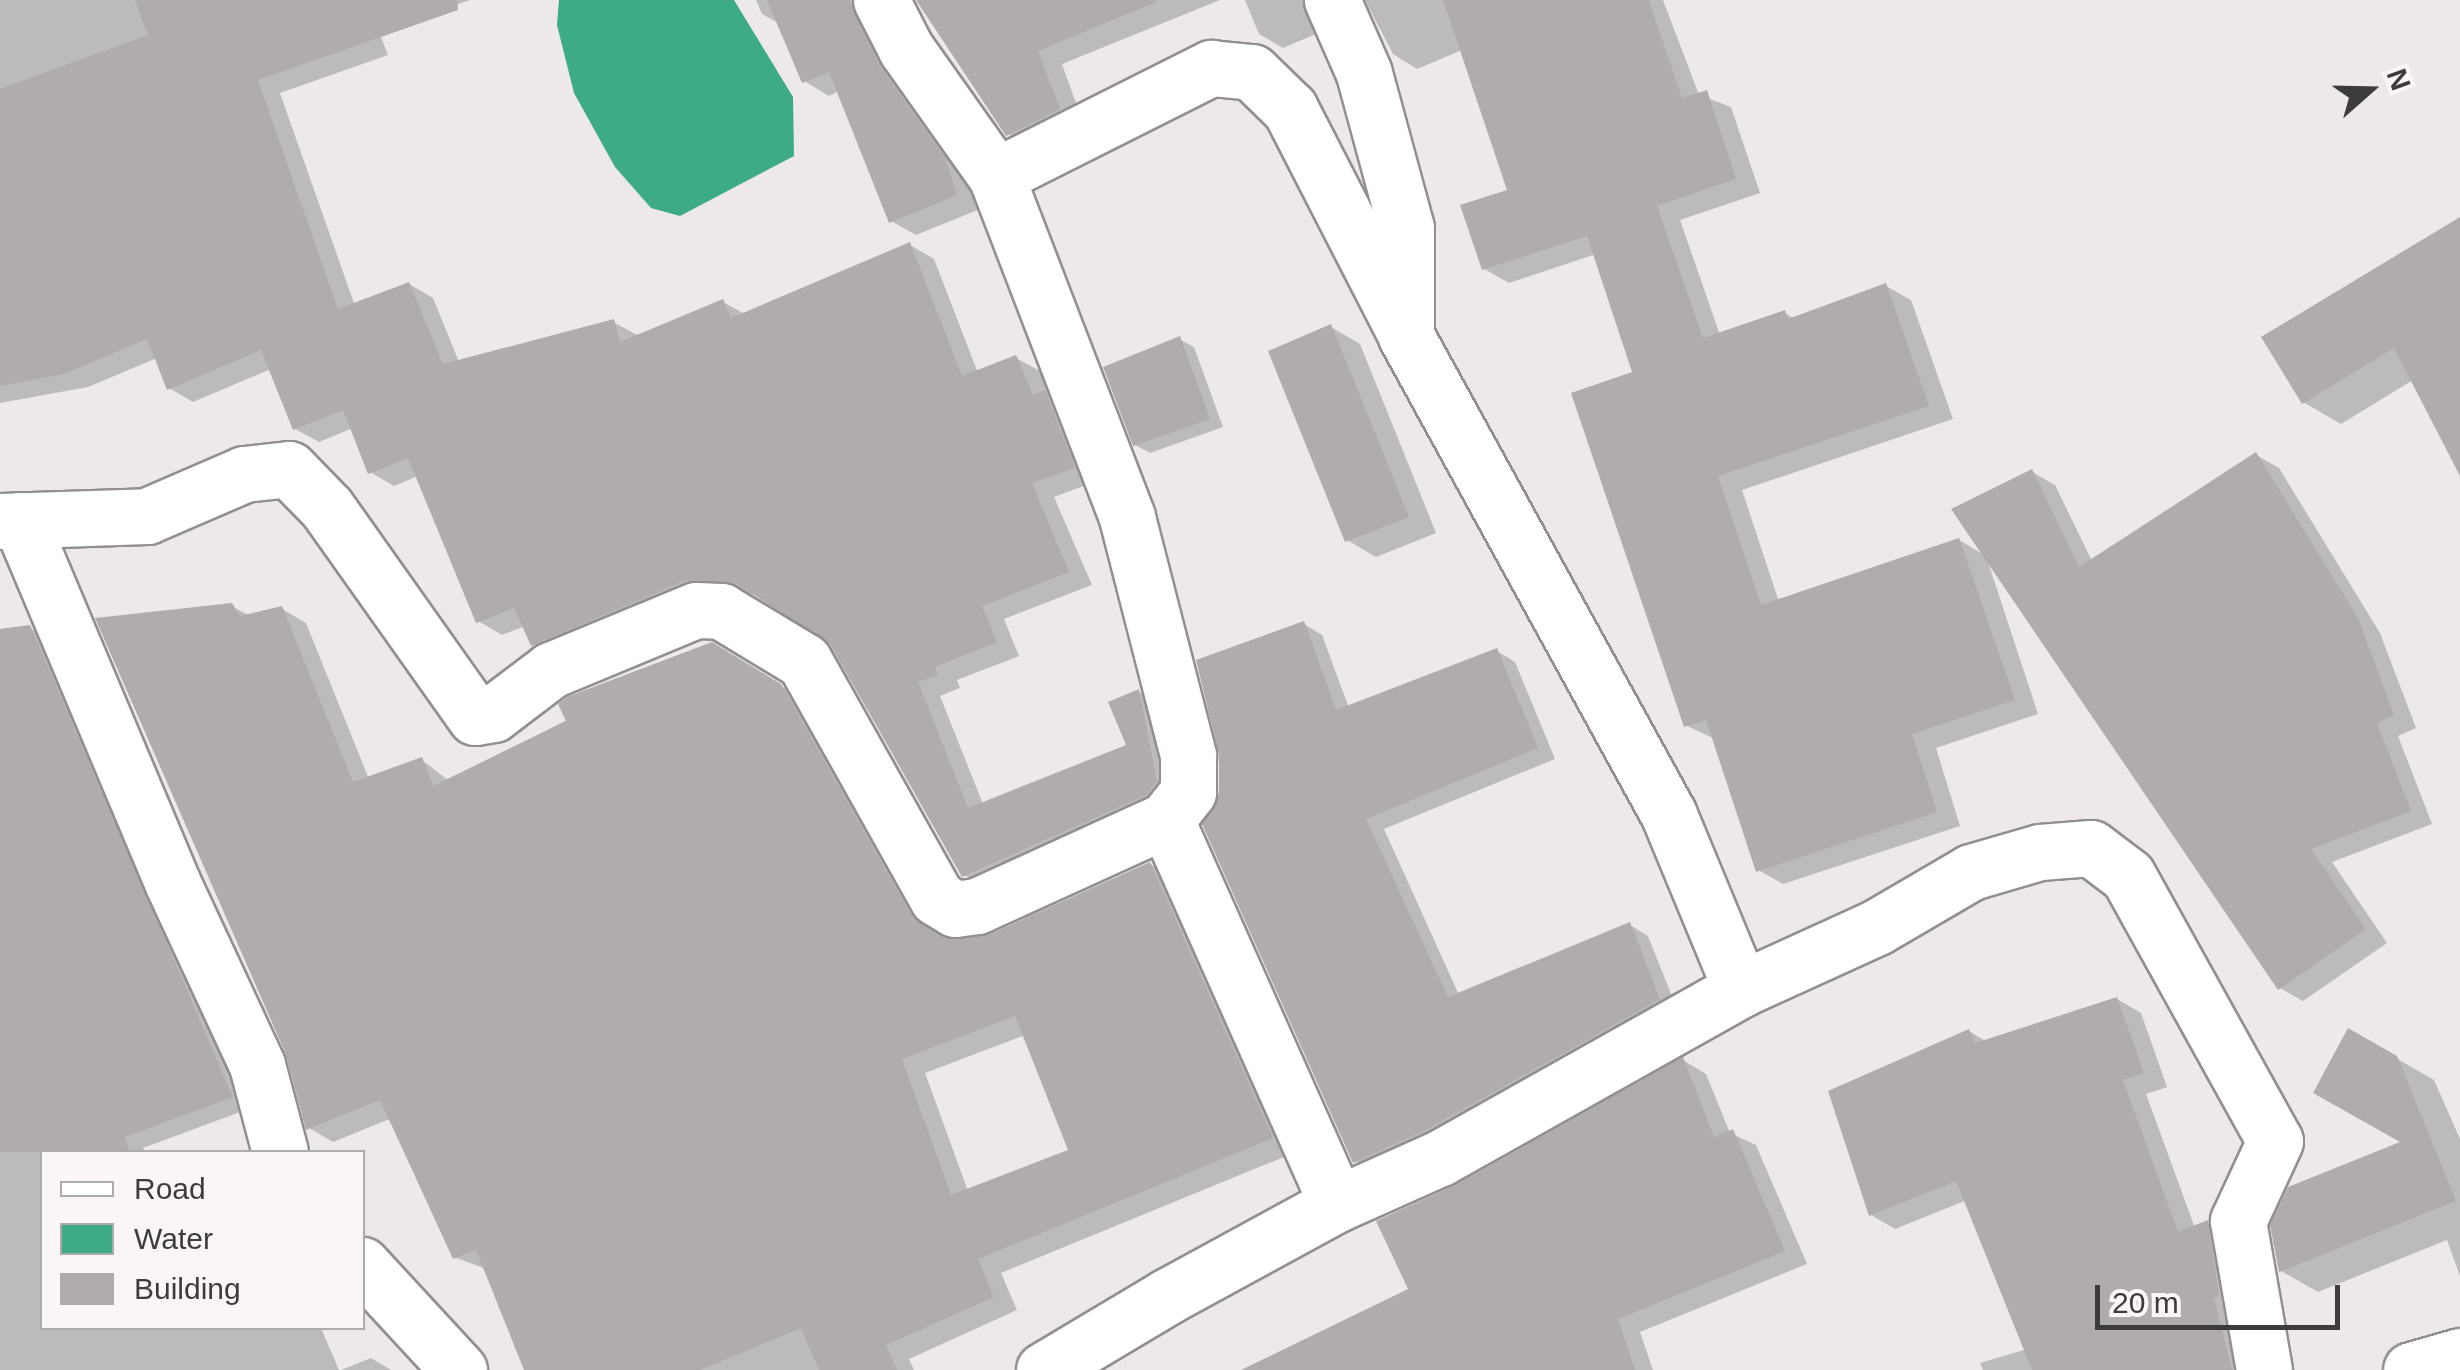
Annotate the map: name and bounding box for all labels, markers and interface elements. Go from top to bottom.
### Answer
north arrow [2320,40,2420,140]
text: N [2381,65,2417,94]
legend [40,1150,365,1330]
text: Road [134,1172,206,1205]
text: Water [134,1222,213,1255]
scale bar [2100,1265,2345,1327]
text: Building [134,1272,241,1305]
text: 20 m [2112,1286,2179,1319]

